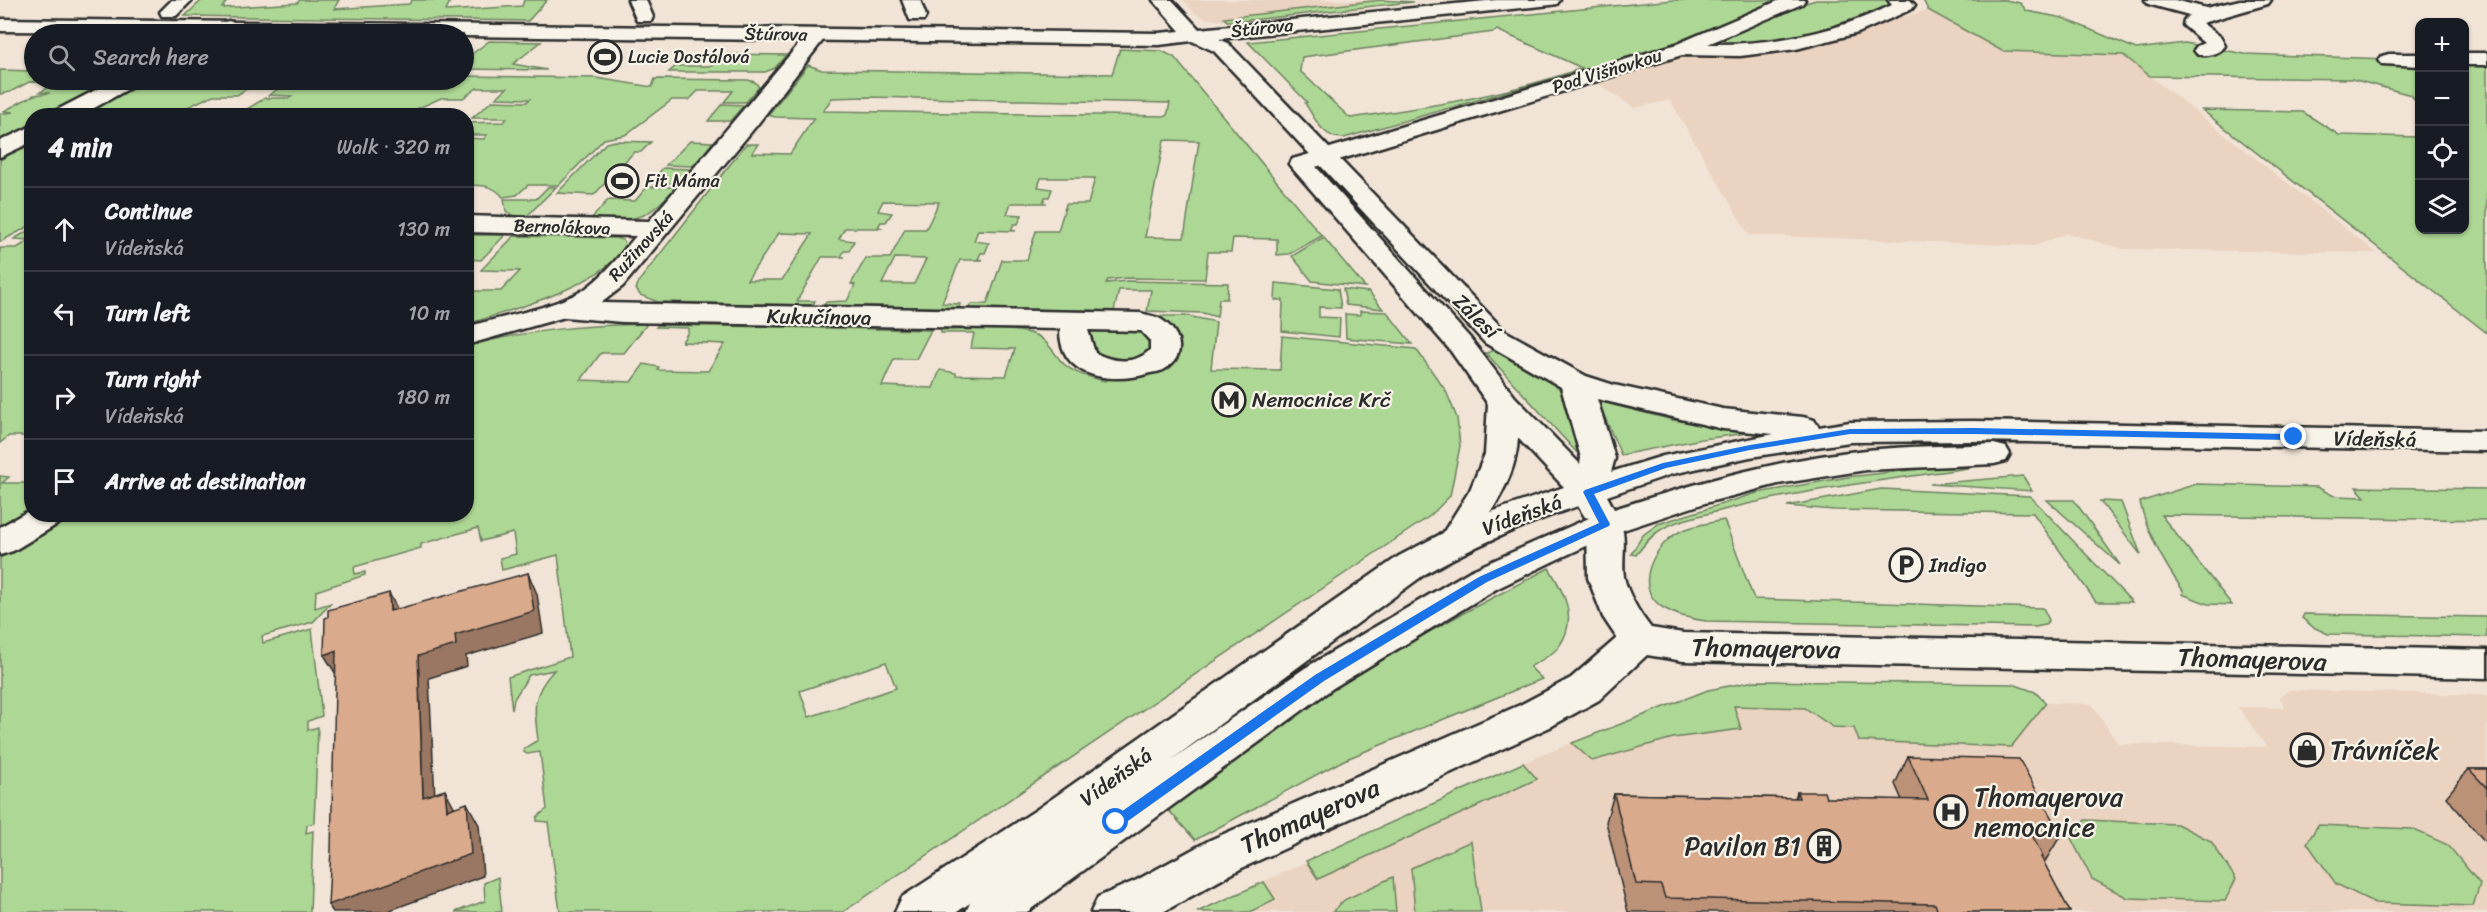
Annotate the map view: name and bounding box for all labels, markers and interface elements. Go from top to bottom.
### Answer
street label: Štúrova [1229,9,1296,47]
street label: Štúrova [744,17,809,51]
map controls [2415,18,2469,234]
button: + [2415,18,2469,72]
search box [24,24,474,90]
text: Search here [93,38,209,77]
sports icon: Lucie Dostálová [587,39,623,75]
street label: Pod Višňovkou [1548,39,1666,103]
icon: search [45,41,78,74]
place label: Lucie Dostálová [628,41,749,73]
button: − [2415,72,2469,126]
text: 4 min [48,124,112,170]
button: locate [2415,126,2469,180]
text: Walk · 320 m [337,130,450,165]
sports icon: Fit Máma [604,163,640,199]
place label: Fit Máma [645,165,721,197]
button: layers [2415,180,2469,234]
text: Continue [105,192,193,231]
street label: Ružinovská [600,203,682,289]
street label: Bernolákova [513,209,611,245]
text: 130 m [397,212,450,247]
icon: ahead [48,213,81,246]
text: Vídeňská [105,231,184,266]
street label: Zálesí [1443,284,1510,350]
text: Turn left [105,294,190,333]
text: 10 m [408,296,450,331]
icon: left [48,297,81,330]
street label: Kukučínova [766,297,872,337]
text: Turn right [105,360,200,399]
text: 180 m [396,380,450,415]
icon: right [48,381,81,414]
place label: Nemocnice Krč [1252,381,1392,419]
metro station icon: Nemocnice Krč [1211,382,1247,418]
text: Vídeňská [105,399,184,434]
street label: Vídeňská [2333,419,2417,459]
route end [2280,423,2306,449]
text: Arrive at destination [105,462,306,501]
icon: arrive [48,465,81,498]
street label: Vídeňská [1477,483,1568,547]
place label: Indigo [1928,546,1987,584]
parking icon: Indigo [1888,547,1924,583]
street label: Thomayerova [1691,624,1842,672]
street label: Thomayerova [2177,633,2328,685]
place label: Trávníček [2330,727,2440,773]
shop icon: Trávníček [2289,732,2325,768]
street label: Vídeňská [1071,737,1161,817]
street label: Thomayerova [1233,764,1388,867]
place label: Thomayerova nemocnice [1974,774,2124,850]
hospital icon: Thomayerova nemocnice [1933,794,1969,830]
route start [1102,808,1128,834]
place label: Pavilon B1 [1684,823,1801,869]
building icon: Pavilon B1 [1806,828,1842,864]

